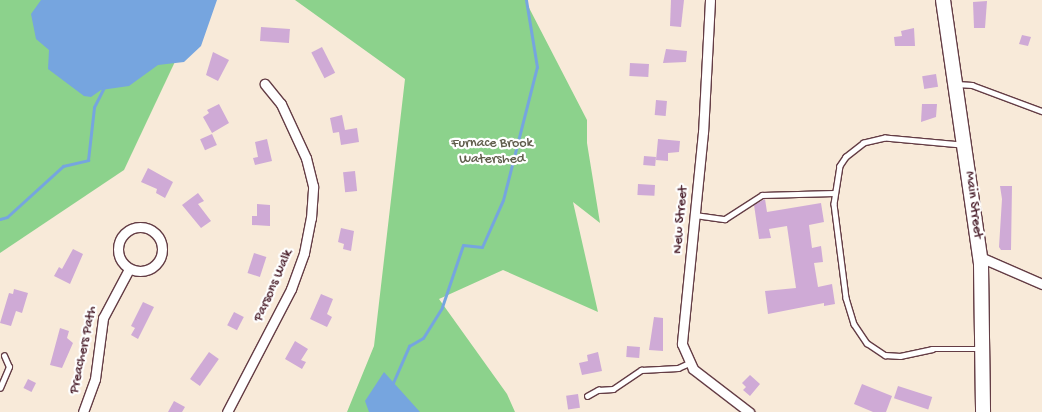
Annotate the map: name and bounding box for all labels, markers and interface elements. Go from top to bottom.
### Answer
park label: Furnace Brook Watershed [451,136,533,168]
street label: Main Street [960,170,986,240]
street label: New Street [670,185,692,255]
street label: Parsons Walk [251,247,297,325]
street label: Preachers Path [66,305,102,395]

